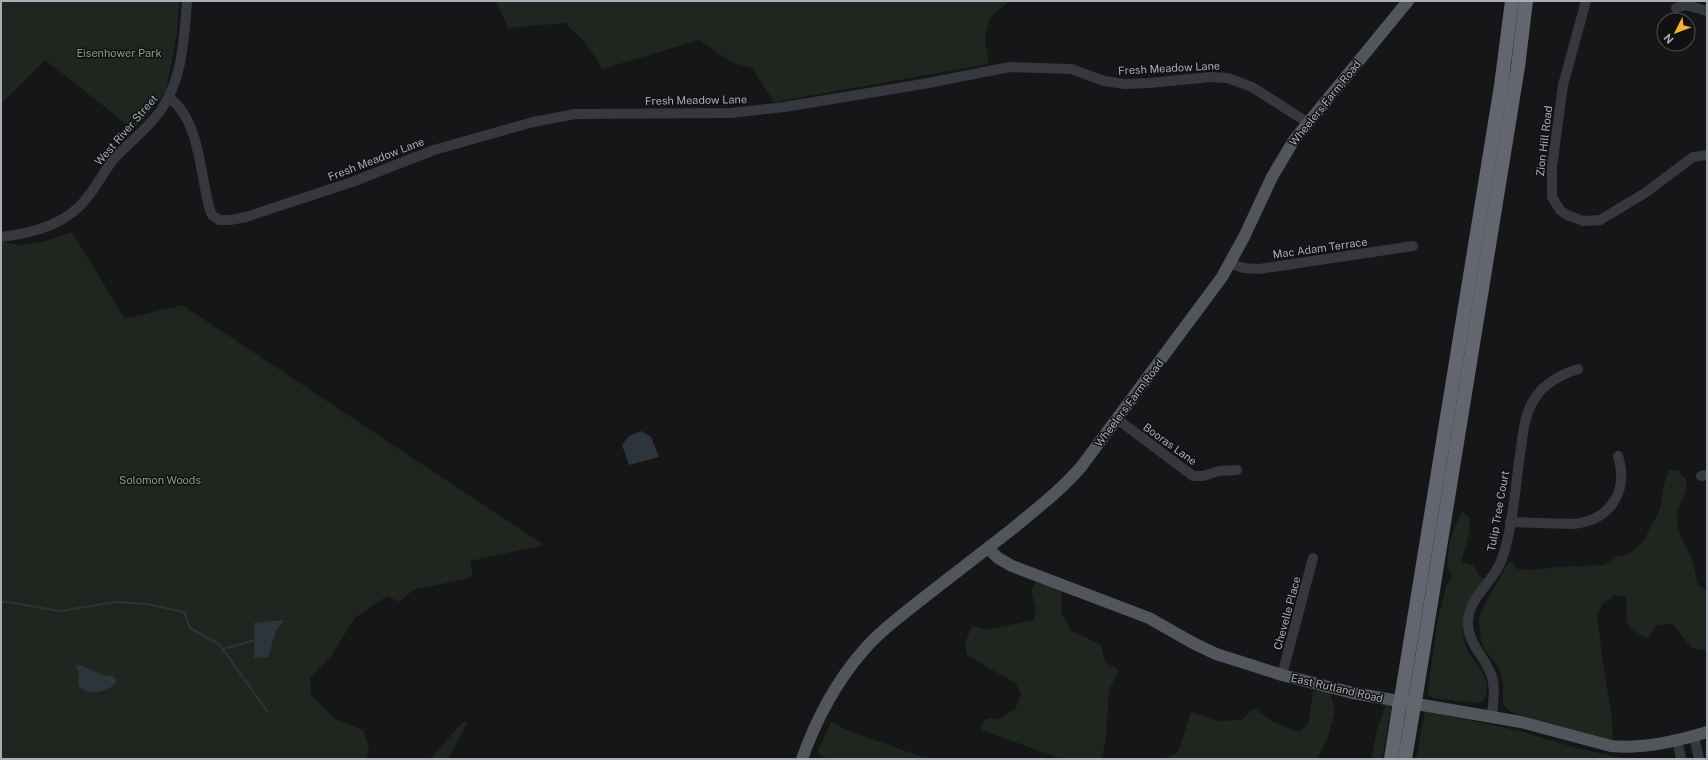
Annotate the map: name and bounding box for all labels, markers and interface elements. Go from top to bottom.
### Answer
north arrow [1656,12,1696,52]
text: N [1661,31,1676,46]
park label: Eisenhower Park [76,47,162,59]
street label: Wheelers Farm Road [1287,58,1363,148]
street label: Fresh Meadow Lane [1118,59,1220,77]
street label: West River Street [92,92,160,168]
street label: Fresh Meadow Lane [645,93,747,107]
street label: Zion Hill Road [1534,105,1554,177]
street label: Fresh Meadow Lane [326,135,426,183]
street label: Mac Adam Terrace [1272,235,1368,261]
street label: Wheelers Farm Road [1092,357,1166,449]
street label: Booras Lane [1141,421,1199,467]
street label: Tulip Tree Court [1485,470,1511,552]
park label: Solomon Woods [119,474,201,486]
street label: Chevelle Place [1271,575,1303,651]
street label: East Rutland Road [1290,672,1384,704]

